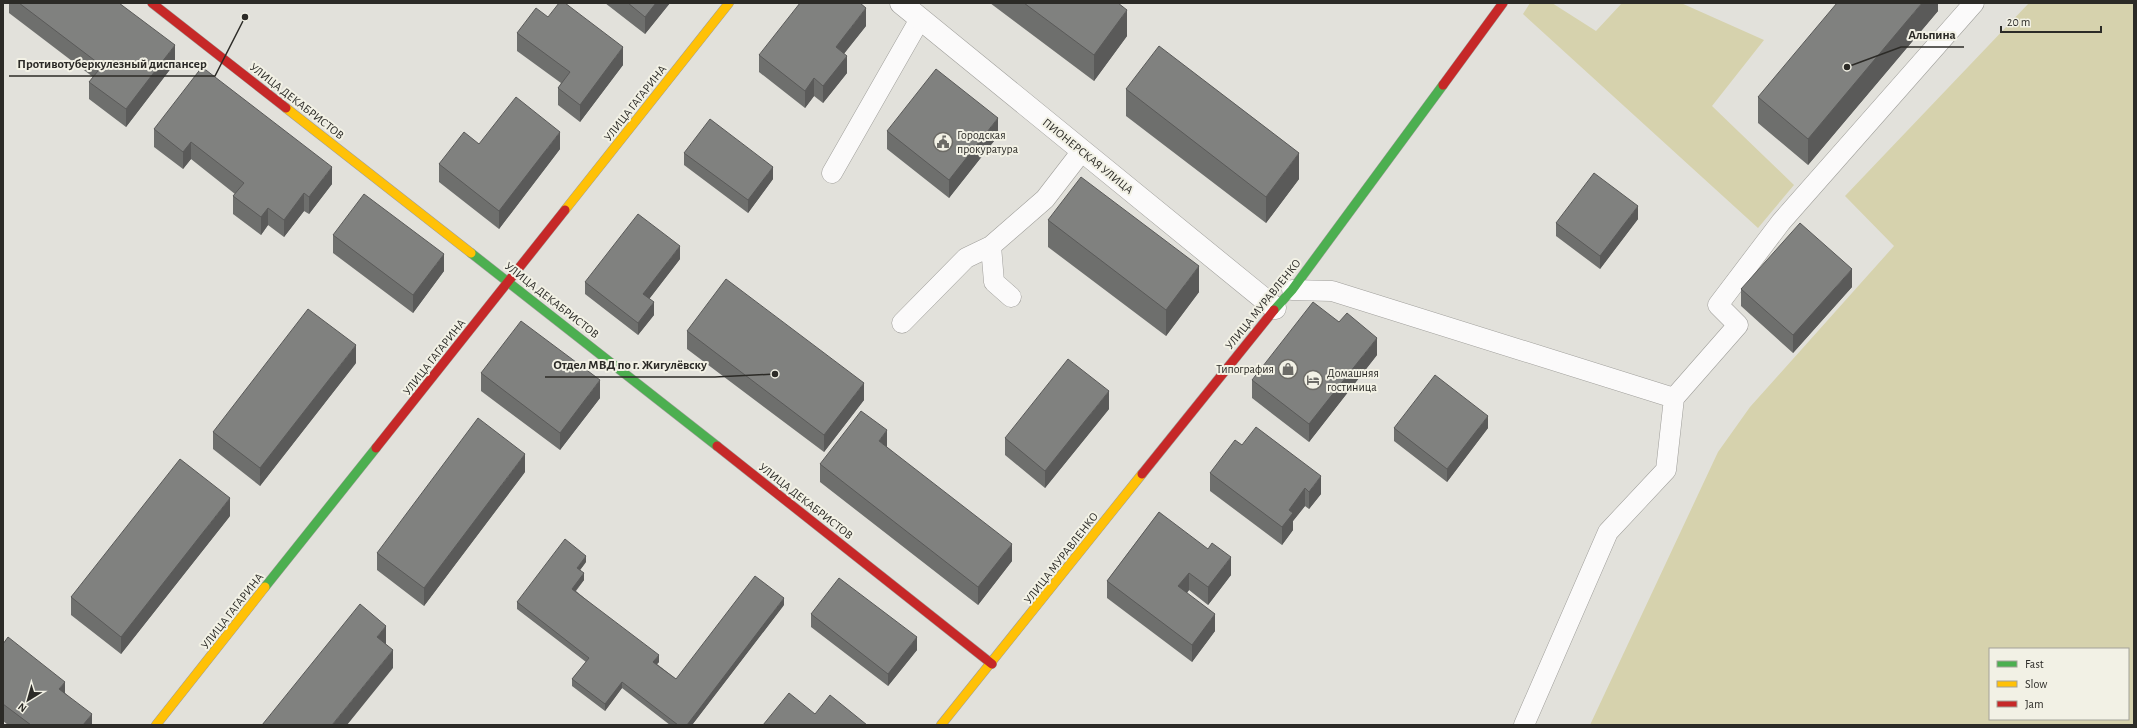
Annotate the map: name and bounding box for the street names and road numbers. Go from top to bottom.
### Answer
street label: УЛИЦА ДЕКАБРИСТОВ [248,61,347,142]
street label: УЛИЦА ГАГАРИНА [602,63,668,143]
street label: ПИОНЕРСКАЯ УЛИЦА [1041,116,1135,196]
street label: УЛИЦА МУРАВЛЕНКО [1223,257,1303,351]
street label: УЛИЦА ДЕКАБРИСТОВ [503,260,602,341]
street label: УЛИЦА ГАГАРИНА [401,317,467,397]
street label: УЛИЦА ДЕКАБРИСТОВ [757,461,856,542]
street label: УЛИЦА МУРАВЛЕНКО [1022,510,1100,606]
street label: УЛИЦА ГАГАРИНА [199,571,265,651]

